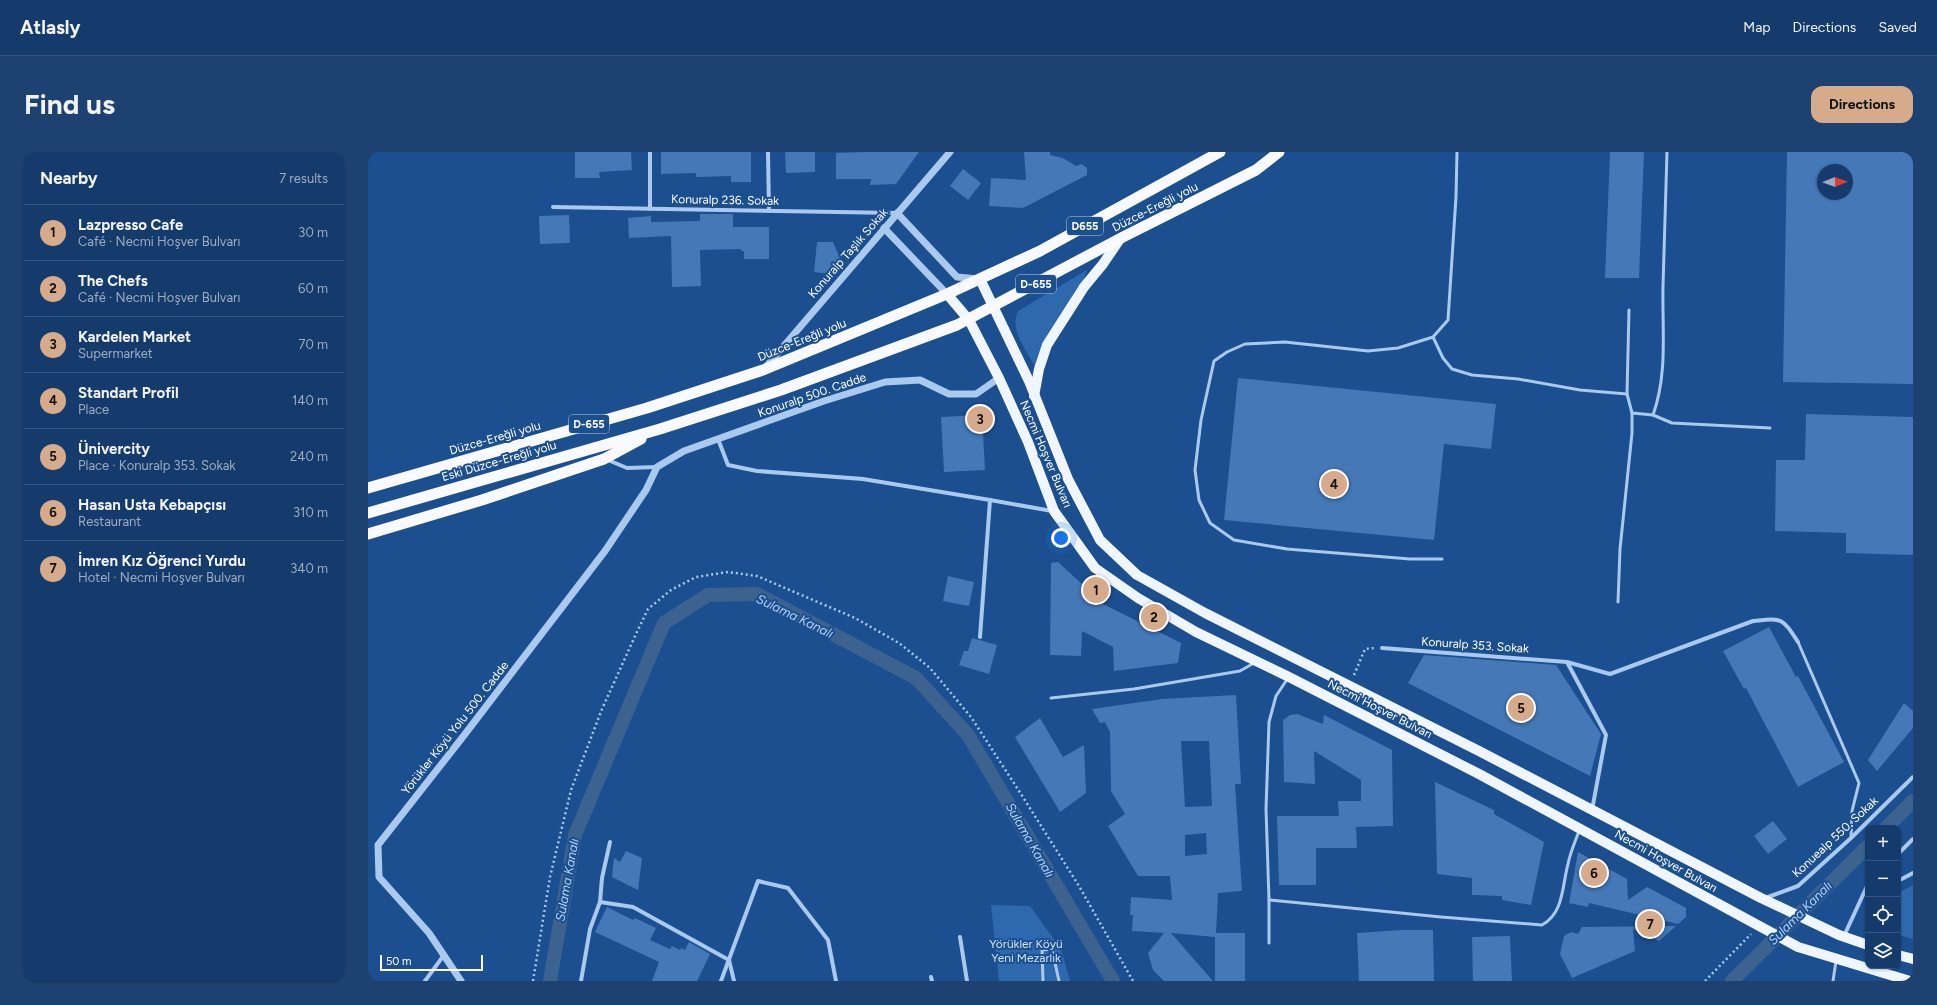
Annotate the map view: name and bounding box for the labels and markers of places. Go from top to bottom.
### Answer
pin: 3 [967,404,993,434]
pin: 4 [1321,469,1347,499]
pin: 1 [1083,575,1109,605]
pin: 2 [1141,602,1167,632]
pin: 5 [1508,693,1534,723]
pin: 6 [1581,858,1607,888]
pin: 7 [1637,909,1663,939]

